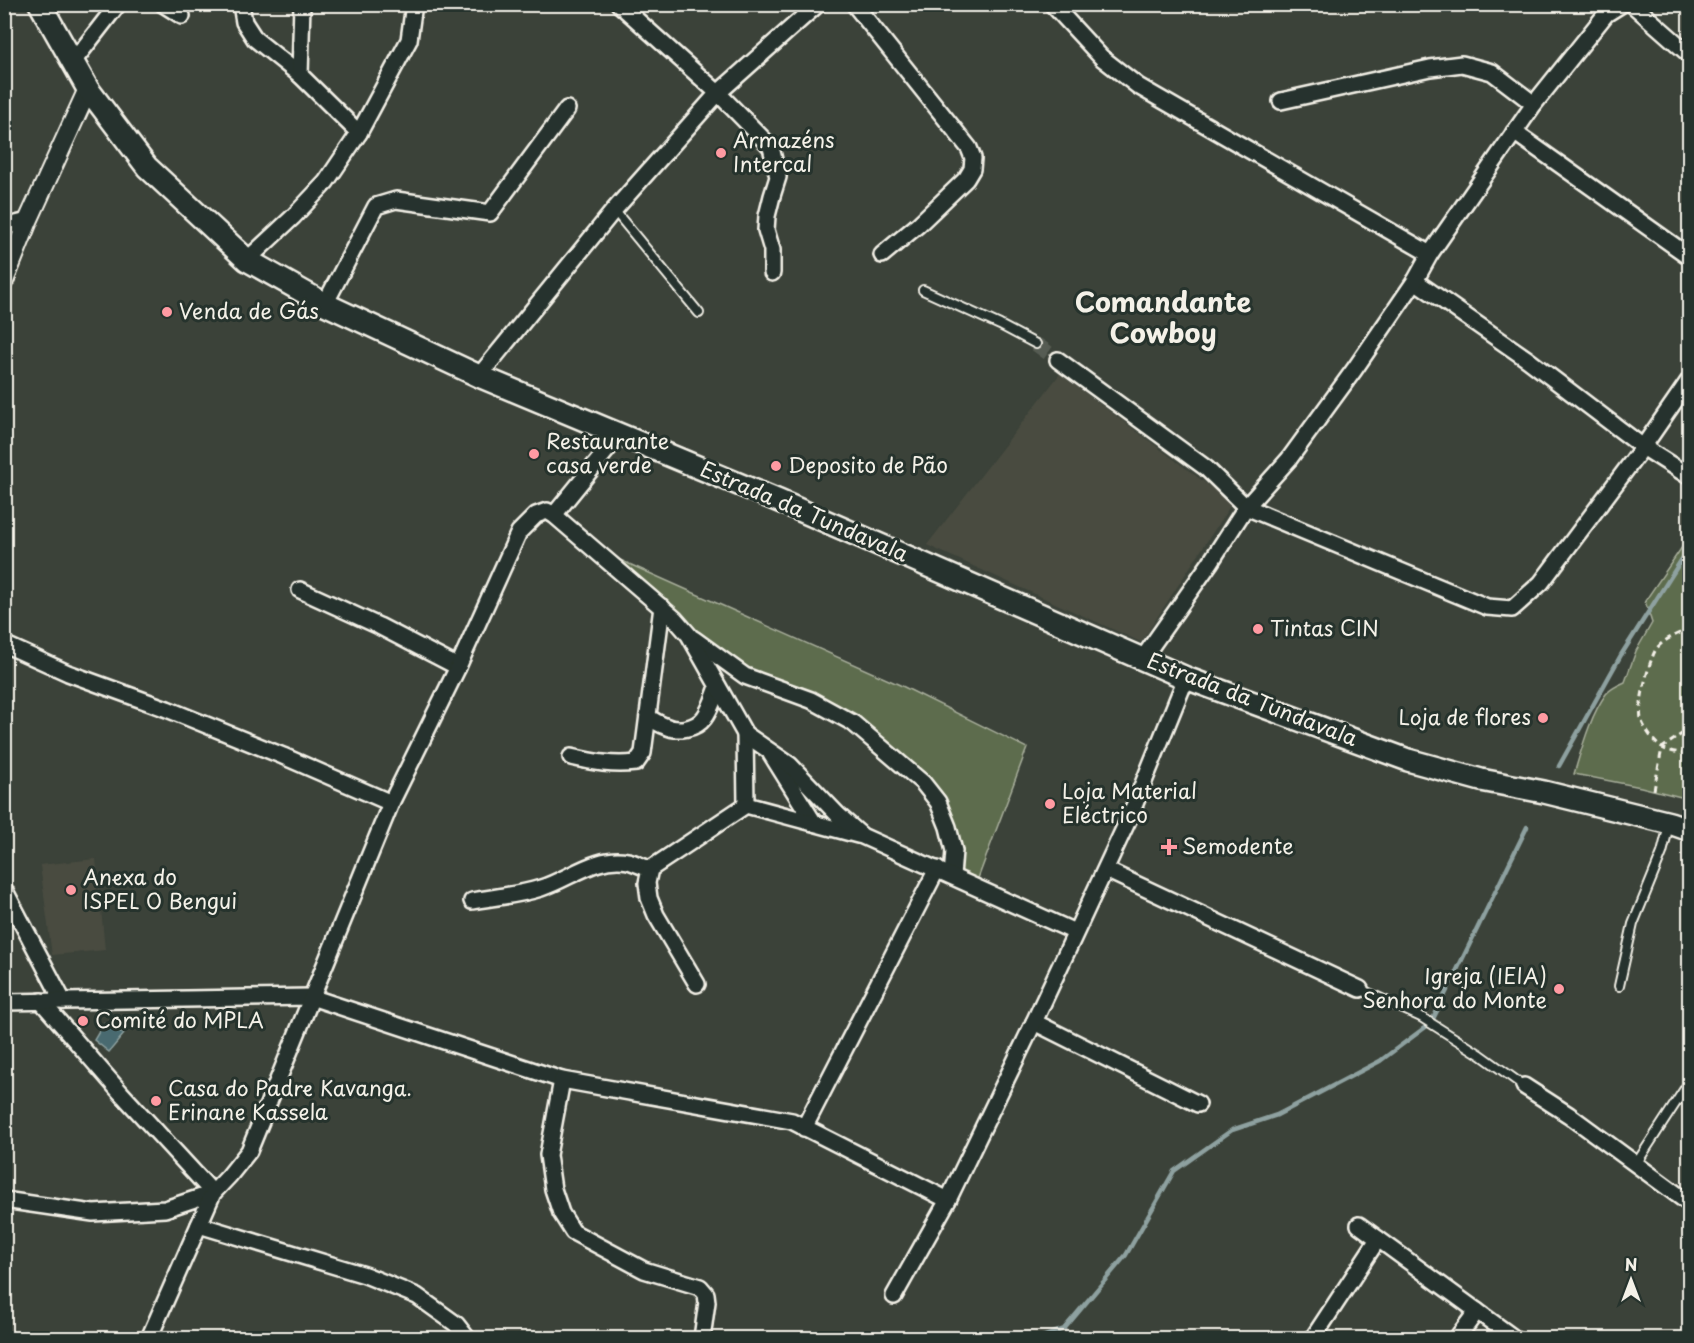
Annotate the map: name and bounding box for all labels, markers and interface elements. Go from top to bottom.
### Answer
place label: Armazéns Intercal [733,123,835,179]
marker: Armazéns Intercal [714,146,728,160]
district label: Comandante Cowboy [1075,280,1252,352]
place label: Venda de Gás [179,294,319,326]
marker: Venda de Gás [160,305,174,319]
place label: Restaurante casa verde [546,424,669,480]
marker: Restaurante casa verde [527,447,541,461]
place label: Deposito de Pão [788,448,948,480]
street label: Estrada da Tundavala [696,452,914,569]
marker: Deposito de Pão [769,459,783,473]
place label: Tintas CIN [1270,611,1379,643]
marker: Tintas CIN [1251,622,1265,636]
street label: Estrada da Tundavala [1143,643,1363,753]
place label: Loja de flores [1399,700,1531,732]
marker: Loja de flores [1536,711,1550,725]
place label: Loja Material Eléctrico [1062,774,1197,830]
marker: Loja Material Eléctrico [1043,797,1057,811]
place label: Semodente [1182,829,1294,861]
marker: Semodente [1160,838,1178,856]
place label: Anexa do ISPEL O Bengui [83,860,237,916]
marker: Anexa do ISPEL O Bengui [64,883,78,897]
place label: Igreja (IEIA) Senhora do Monte [1362,959,1547,1015]
marker: Igreja (IEIA) Senhora do Monte [1552,982,1566,996]
place label: Comité do MPLA [95,1003,264,1035]
marker: Comité do MPLA [76,1014,90,1028]
place label: Casa do Padre Kavanga. Erinane Kassela [168,1071,412,1127]
marker: Casa do Padre Kavanga. Erinane Kassela [149,1094,163,1108]
north arrow [1601,1250,1661,1310]
text: N [1625,1252,1637,1276]

